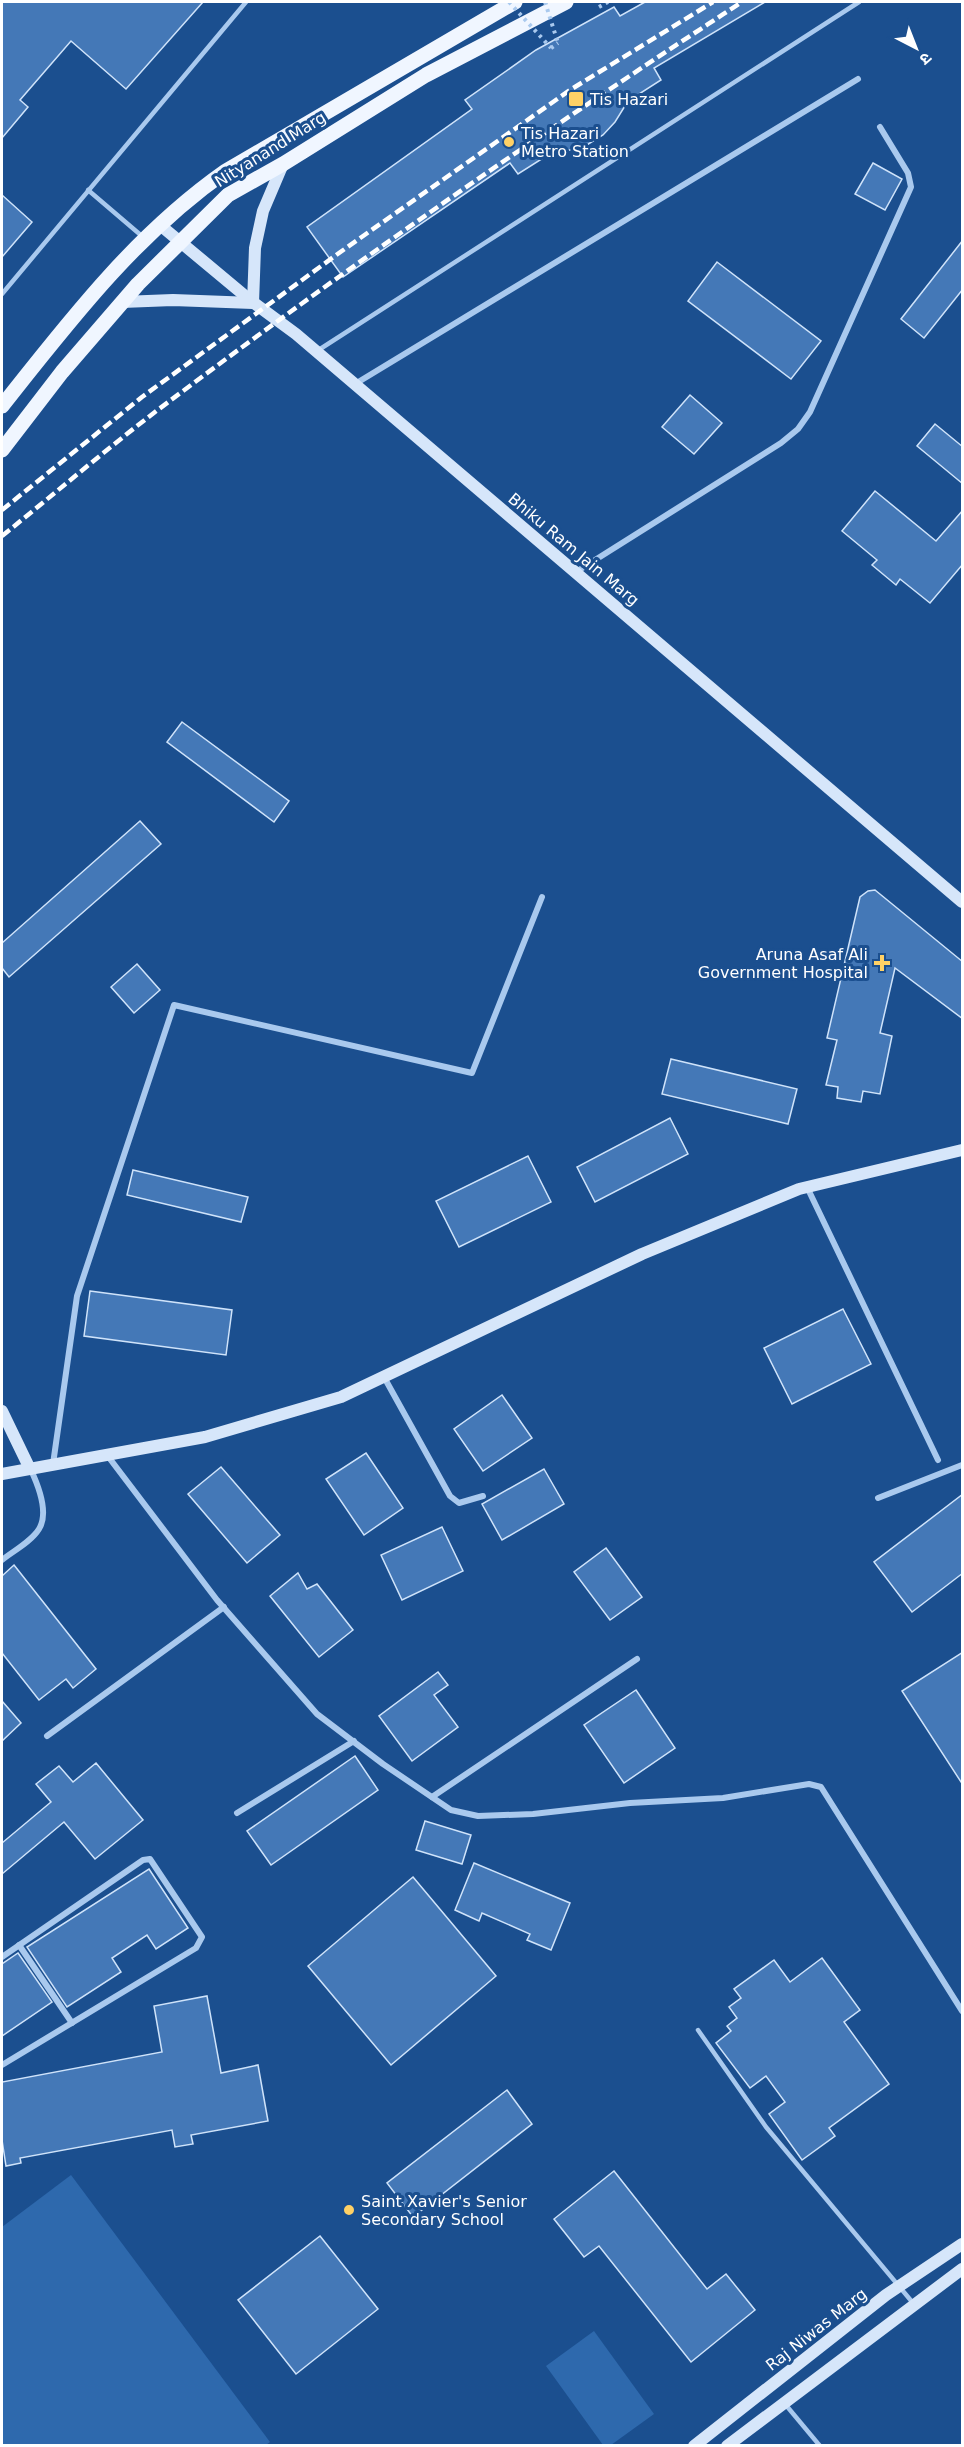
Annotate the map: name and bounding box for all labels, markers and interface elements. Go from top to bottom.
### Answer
north arrow [886,18,946,78]
text: उ [915,49,936,69]
marker: Tis Hazari [567,90,585,108]
place label: Tis Hazari [589,90,668,109]
street label: Nityanand Marg [211,108,329,191]
place label: Tis Hazari Metro Station [520,124,629,161]
marker: Tis Hazari Metro Station [502,135,516,149]
street label: Bhiku Ram Jain Marg [504,489,643,610]
place label: Aruna Asaf Ali Government Hospital [698,945,868,982]
marker: Aruna Asaf Ali Government Hospital [873,954,891,972]
place label: Saint Xavier's Senior Secondary School [361,2192,527,2229]
marker: Saint Xavier's Senior Secondary School [342,2203,356,2217]
street label: Raj Niwas Marg [762,2284,871,2375]

